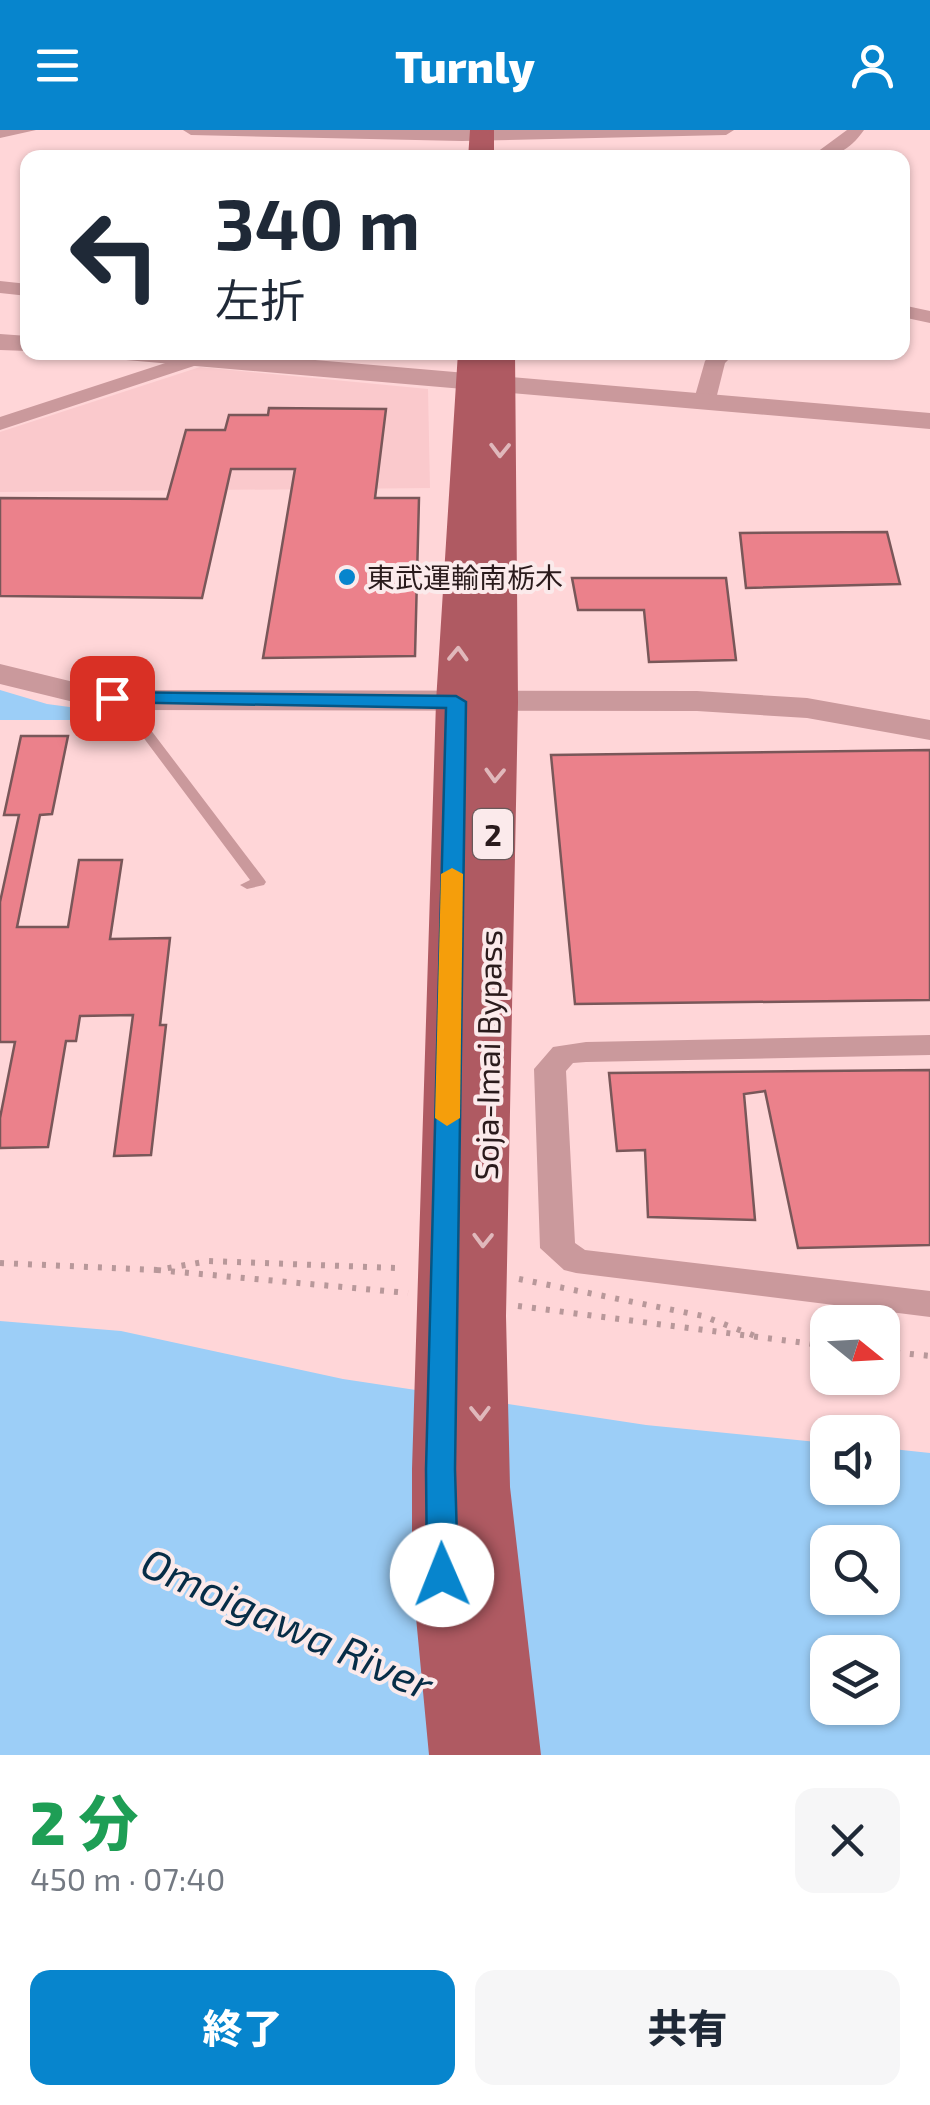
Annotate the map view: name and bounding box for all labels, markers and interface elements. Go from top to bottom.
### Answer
icon: menu [30,38,85,93]
text: Turnly [395,38,535,92]
icon: person [845,38,900,93]
text: 340 m [215,180,420,264]
icon: left [50,190,180,320]
text: 左折 [215,272,305,326]
one-way arrow [489,442,511,458]
place label: 東武運輸南栃木 [367,560,563,594]
marker: 東武運輸南栃木 [336,566,358,588]
one-way arrow [448,646,469,662]
pin [70,656,155,741]
icon: arrive [85,671,140,726]
one-way arrow [485,767,506,783]
road number: 2 [473,809,513,859]
street label: Soja-Imai Bypass [466,929,509,1181]
one-way arrow [472,1232,493,1248]
north arrow [810,1305,900,1395]
map controls [810,1305,900,1725]
one-way arrow [469,1406,491,1422]
button: sound [810,1415,900,1505]
position arrow [390,1523,494,1627]
button: search [810,1525,900,1615]
water label: Omoigawa River [134,1535,443,1710]
button: layers [810,1635,900,1725]
text: 2 分 [30,1785,138,1857]
button: close [795,1788,900,1893]
text: 450 m · 07:40 [30,1859,225,1897]
button: 終了 [30,1970,455,2085]
button: 共有 [475,1970,900,2085]

